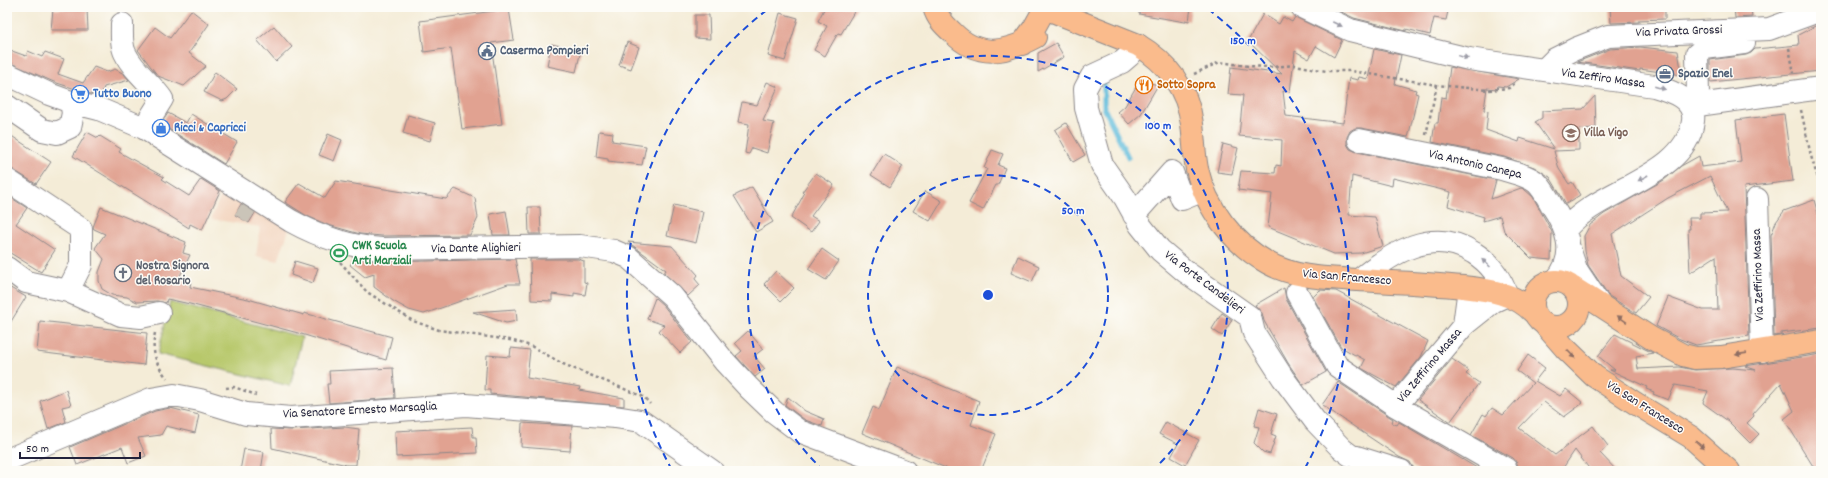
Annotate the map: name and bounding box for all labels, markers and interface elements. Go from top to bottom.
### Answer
one-way arrow [1331,21,1343,27]
street label: Via Privata Grossi [1635,21,1723,43]
text: 150 m [1230,33,1256,50]
public building icon: Caserma Pompieri [477,41,497,61]
place label: Caserma Pompieri [500,42,589,61]
one-way arrow [1457,54,1469,60]
street label: Via Zeffiro Massa [1560,64,1647,94]
office icon: Spazio Enel [1655,64,1675,84]
place label: Spazio Enel [1678,65,1734,84]
restaurant icon: Sotto Sopra [1134,75,1154,95]
place label: Sotto Sopra [1157,76,1216,95]
supermarket icon: Tutto Buono [70,84,90,104]
place label: Tutto Buono [93,85,152,104]
one-way arrow [1654,85,1666,91]
shop icon: Ricci & Capricci [151,118,171,138]
text: 100 m [1145,118,1171,135]
place label: Ricci & Capricci [174,119,246,138]
school or university icon: Villa Vigo [1561,123,1581,143]
place label: Villa Vigo [1584,124,1628,143]
street label: Via Antonio Canepa [1427,145,1524,185]
one-way arrow [1637,174,1649,181]
text: 50 m [1061,203,1085,220]
street label: Via Zeffirino Massa [1748,227,1770,322]
place label: CWK Scuola Arti Marziali [352,237,412,271]
street label: Via Dante Alighieri [431,239,522,259]
sports icon: CWK Scuola Arti Marziali [329,243,349,263]
street label: Via Porte Candelieri [1160,246,1249,320]
place label: Nostra Signora del Rosario [136,257,210,291]
one-way arrow [1481,258,1491,267]
church icon: Nostra Signora del Rosario [113,263,133,283]
street label: Via San Francesco [1302,265,1392,291]
centre of rings [981,288,995,302]
one-way arrow [1617,315,1627,323]
street label: Via Zeffirino Massa [1393,324,1468,408]
one-way arrow [1567,349,1576,359]
one-way arrow [1735,351,1747,357]
street label: Via San Francesco [1602,376,1688,440]
street label: Via Senatore Ernesto Marsaglia [282,397,438,425]
scale bar [20,434,140,460]
one-way arrow [1695,440,1705,449]
text: 50 m [26,441,49,458]

